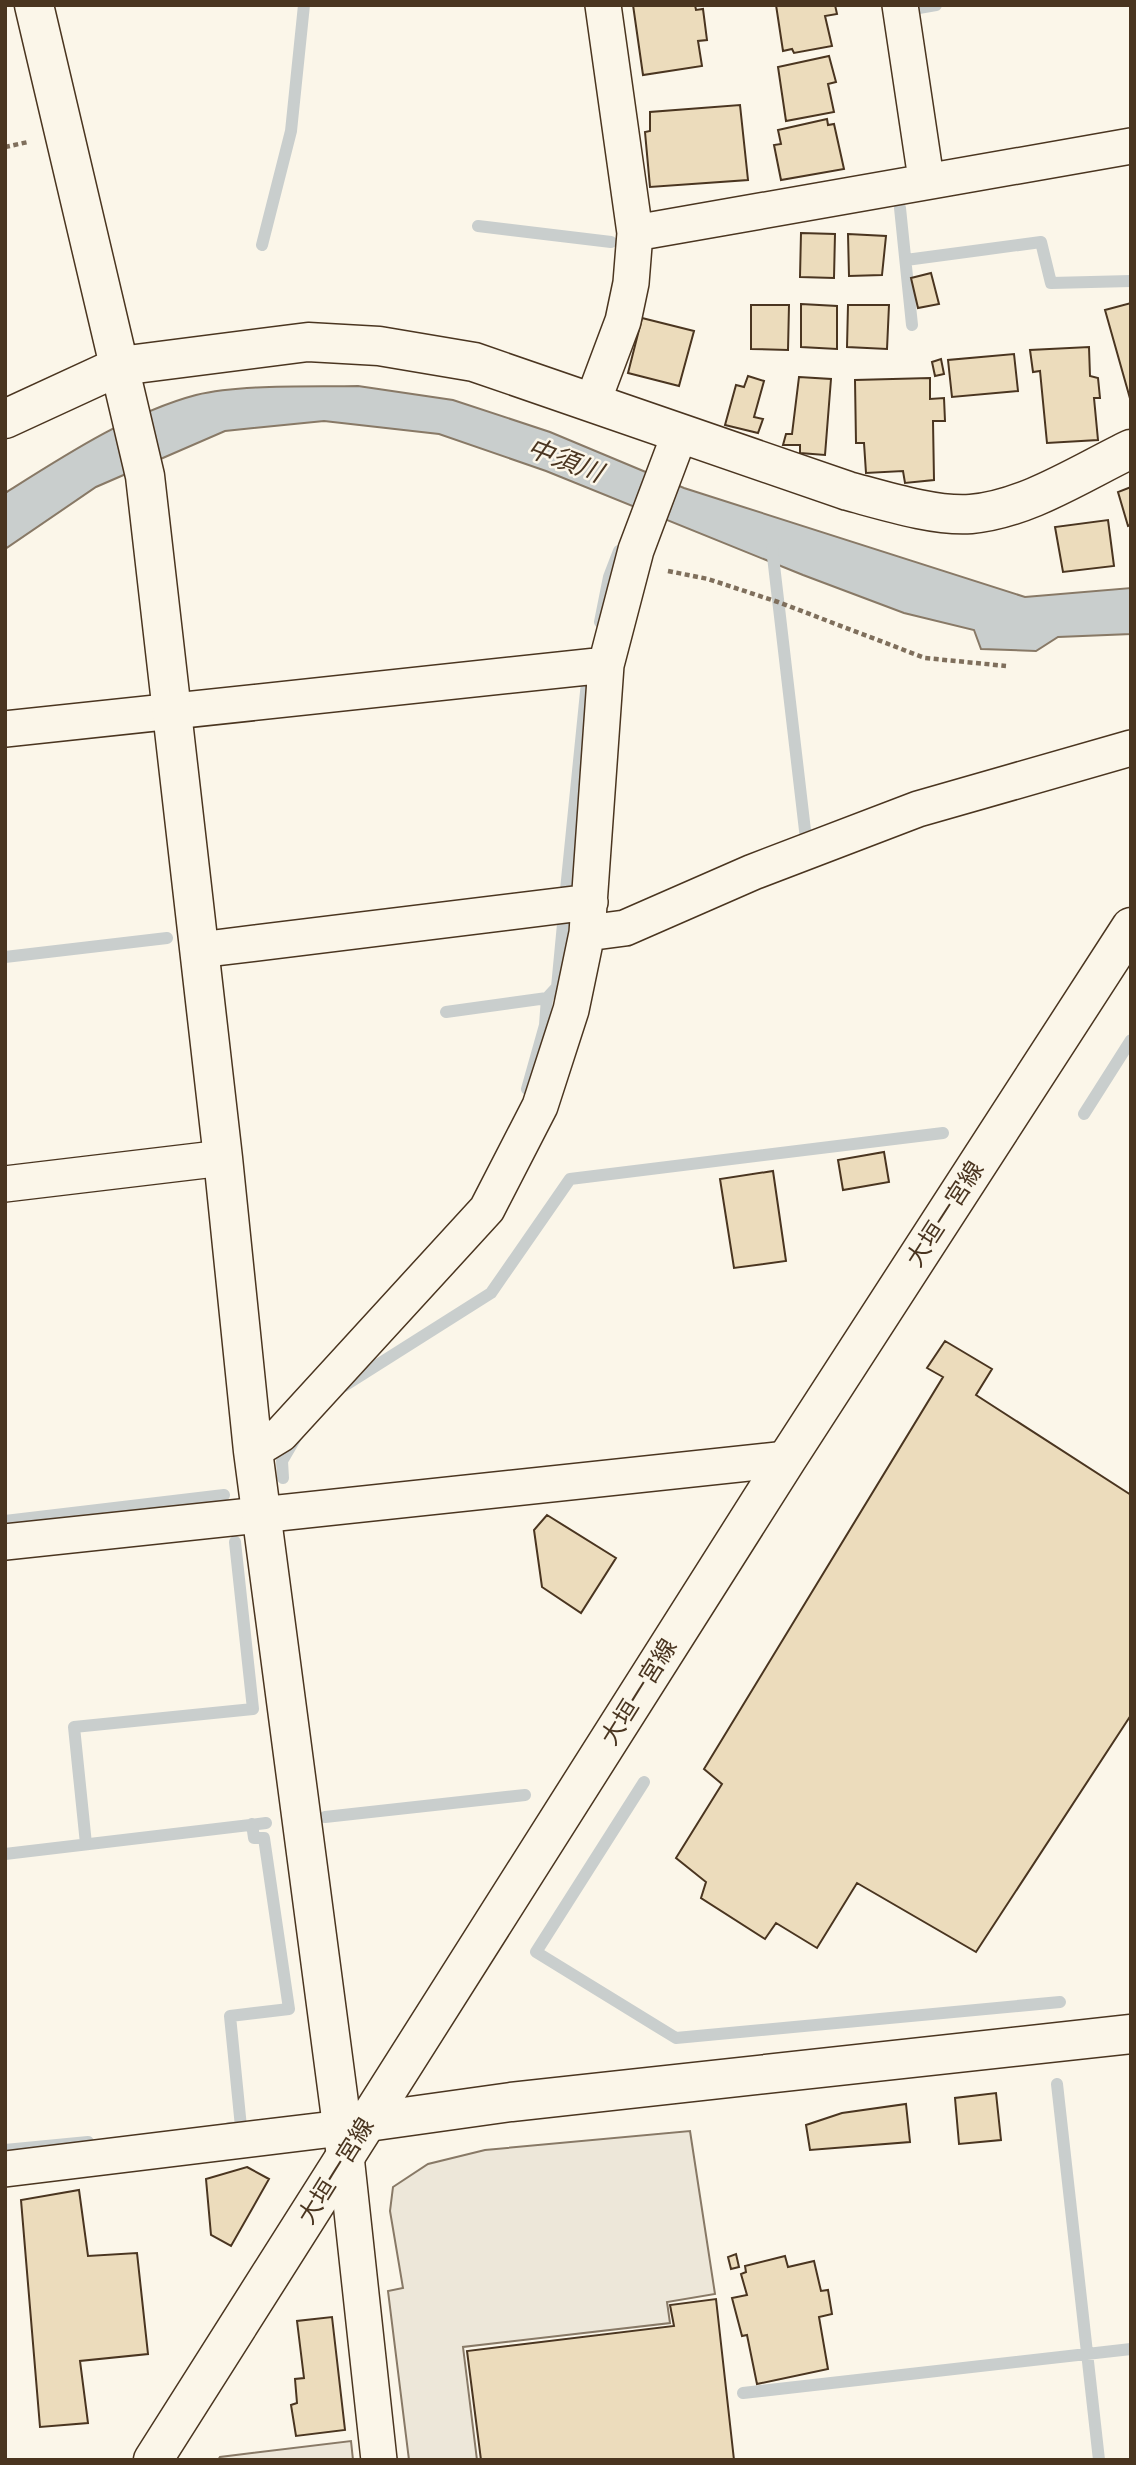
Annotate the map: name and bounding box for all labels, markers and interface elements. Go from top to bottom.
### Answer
water label: 中須川 [524,430,610,488]
street label: 大垣一宮線 [899,1155,989,1271]
street label: 大垣一宮線 [594,1633,682,1750]
street label: 大垣一宮線 [291,2112,379,2229]

